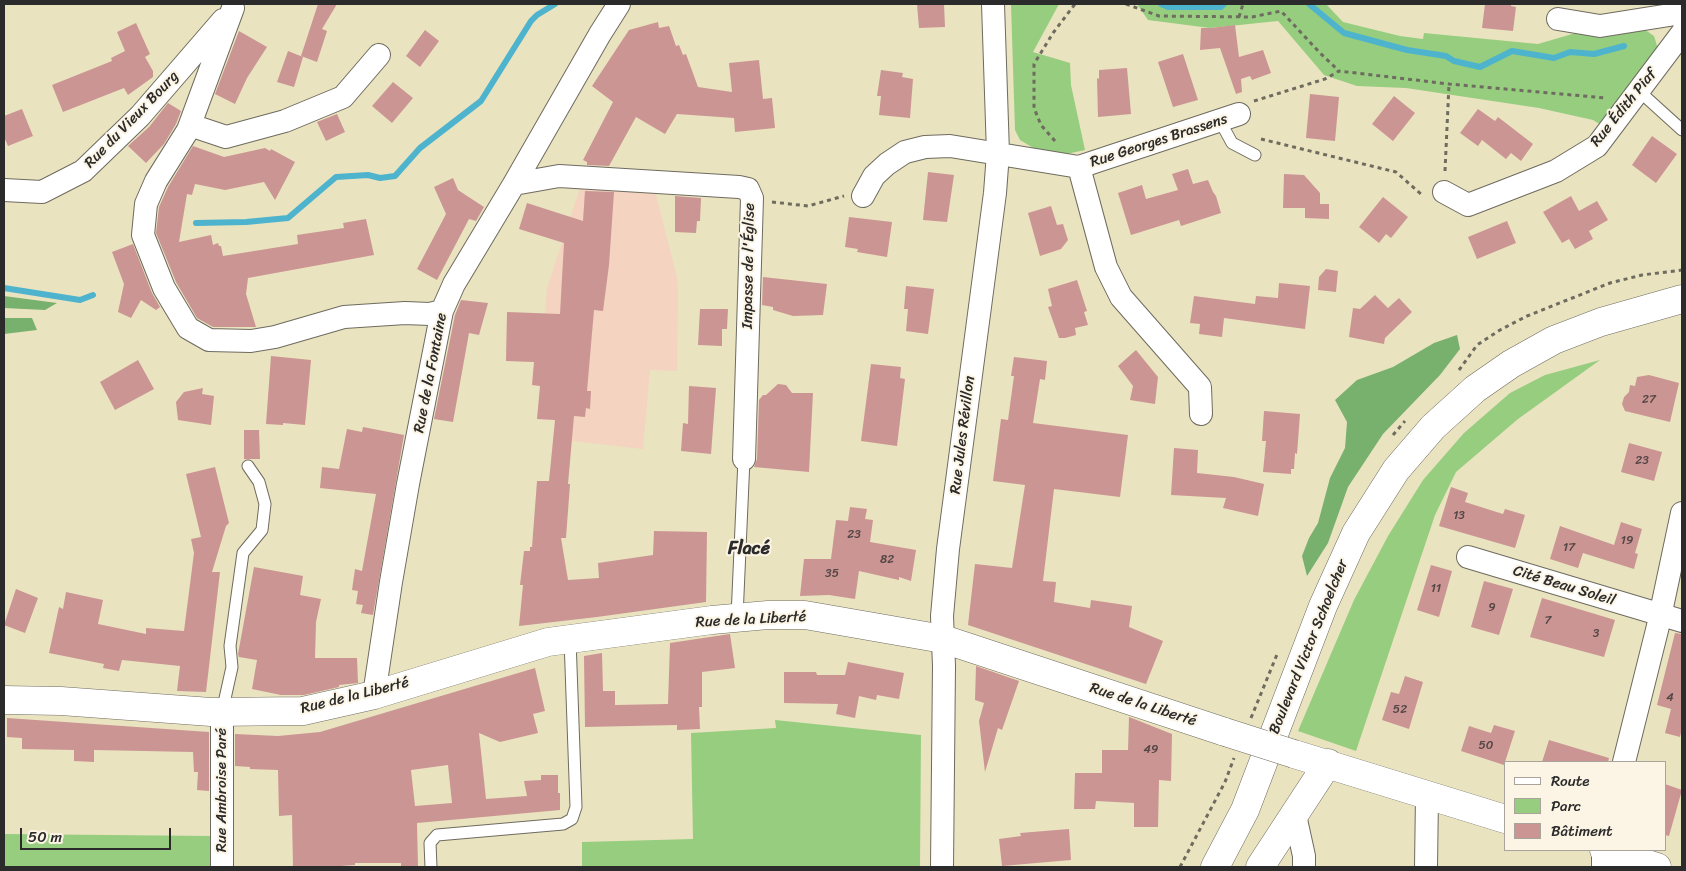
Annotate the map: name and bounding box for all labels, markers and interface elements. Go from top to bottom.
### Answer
street label: Rue Édith Piaf [1587,65,1661,151]
street label: Rue du Vieux Bourg [81,68,183,172]
street label: Rue Georges Brassens [1088,110,1230,172]
street label: Impasse de l'Église [739,203,759,329]
street label: Rue de la Fontaine [411,311,451,435]
street label: Rue Jules Révillon [947,375,979,495]
house number: 27 [1642,393,1656,407]
house number: 23 [1635,454,1649,468]
house number: 13 [1453,509,1465,523]
house number: 23 [847,528,861,542]
house number: 19 [1621,534,1633,548]
district label: Flacé [728,538,770,560]
house number: 17 [1563,541,1575,555]
house number: 82 [880,553,894,567]
street label: Boulevard Victor Schoelcher [1266,557,1352,737]
street label: Cité Beau Soleil [1511,562,1617,610]
house number: 35 [825,567,839,581]
house number: 11 [1431,582,1441,596]
house number: 9 [1488,601,1496,615]
street label: Rue de la Liberté [695,608,807,632]
house number: 7 [1545,614,1551,628]
house number: 3 [1593,627,1599,641]
street label: Rue de la Liberté [299,674,411,718]
street label: Rue de la Liberté [1087,679,1199,731]
house number: 4 [1666,691,1674,705]
house number: 52 [1393,703,1407,717]
street label: Rue Ambroise Paré [213,728,231,852]
house number: 50 [1479,739,1493,753]
house number: 49 [1144,743,1158,757]
legend [1504,761,1666,851]
text: Route [1551,768,1590,794]
text: Parc [1551,793,1581,819]
scale bar [22,818,174,850]
text: Bâtiment [1551,818,1613,844]
text: 50 m [28,824,62,850]

